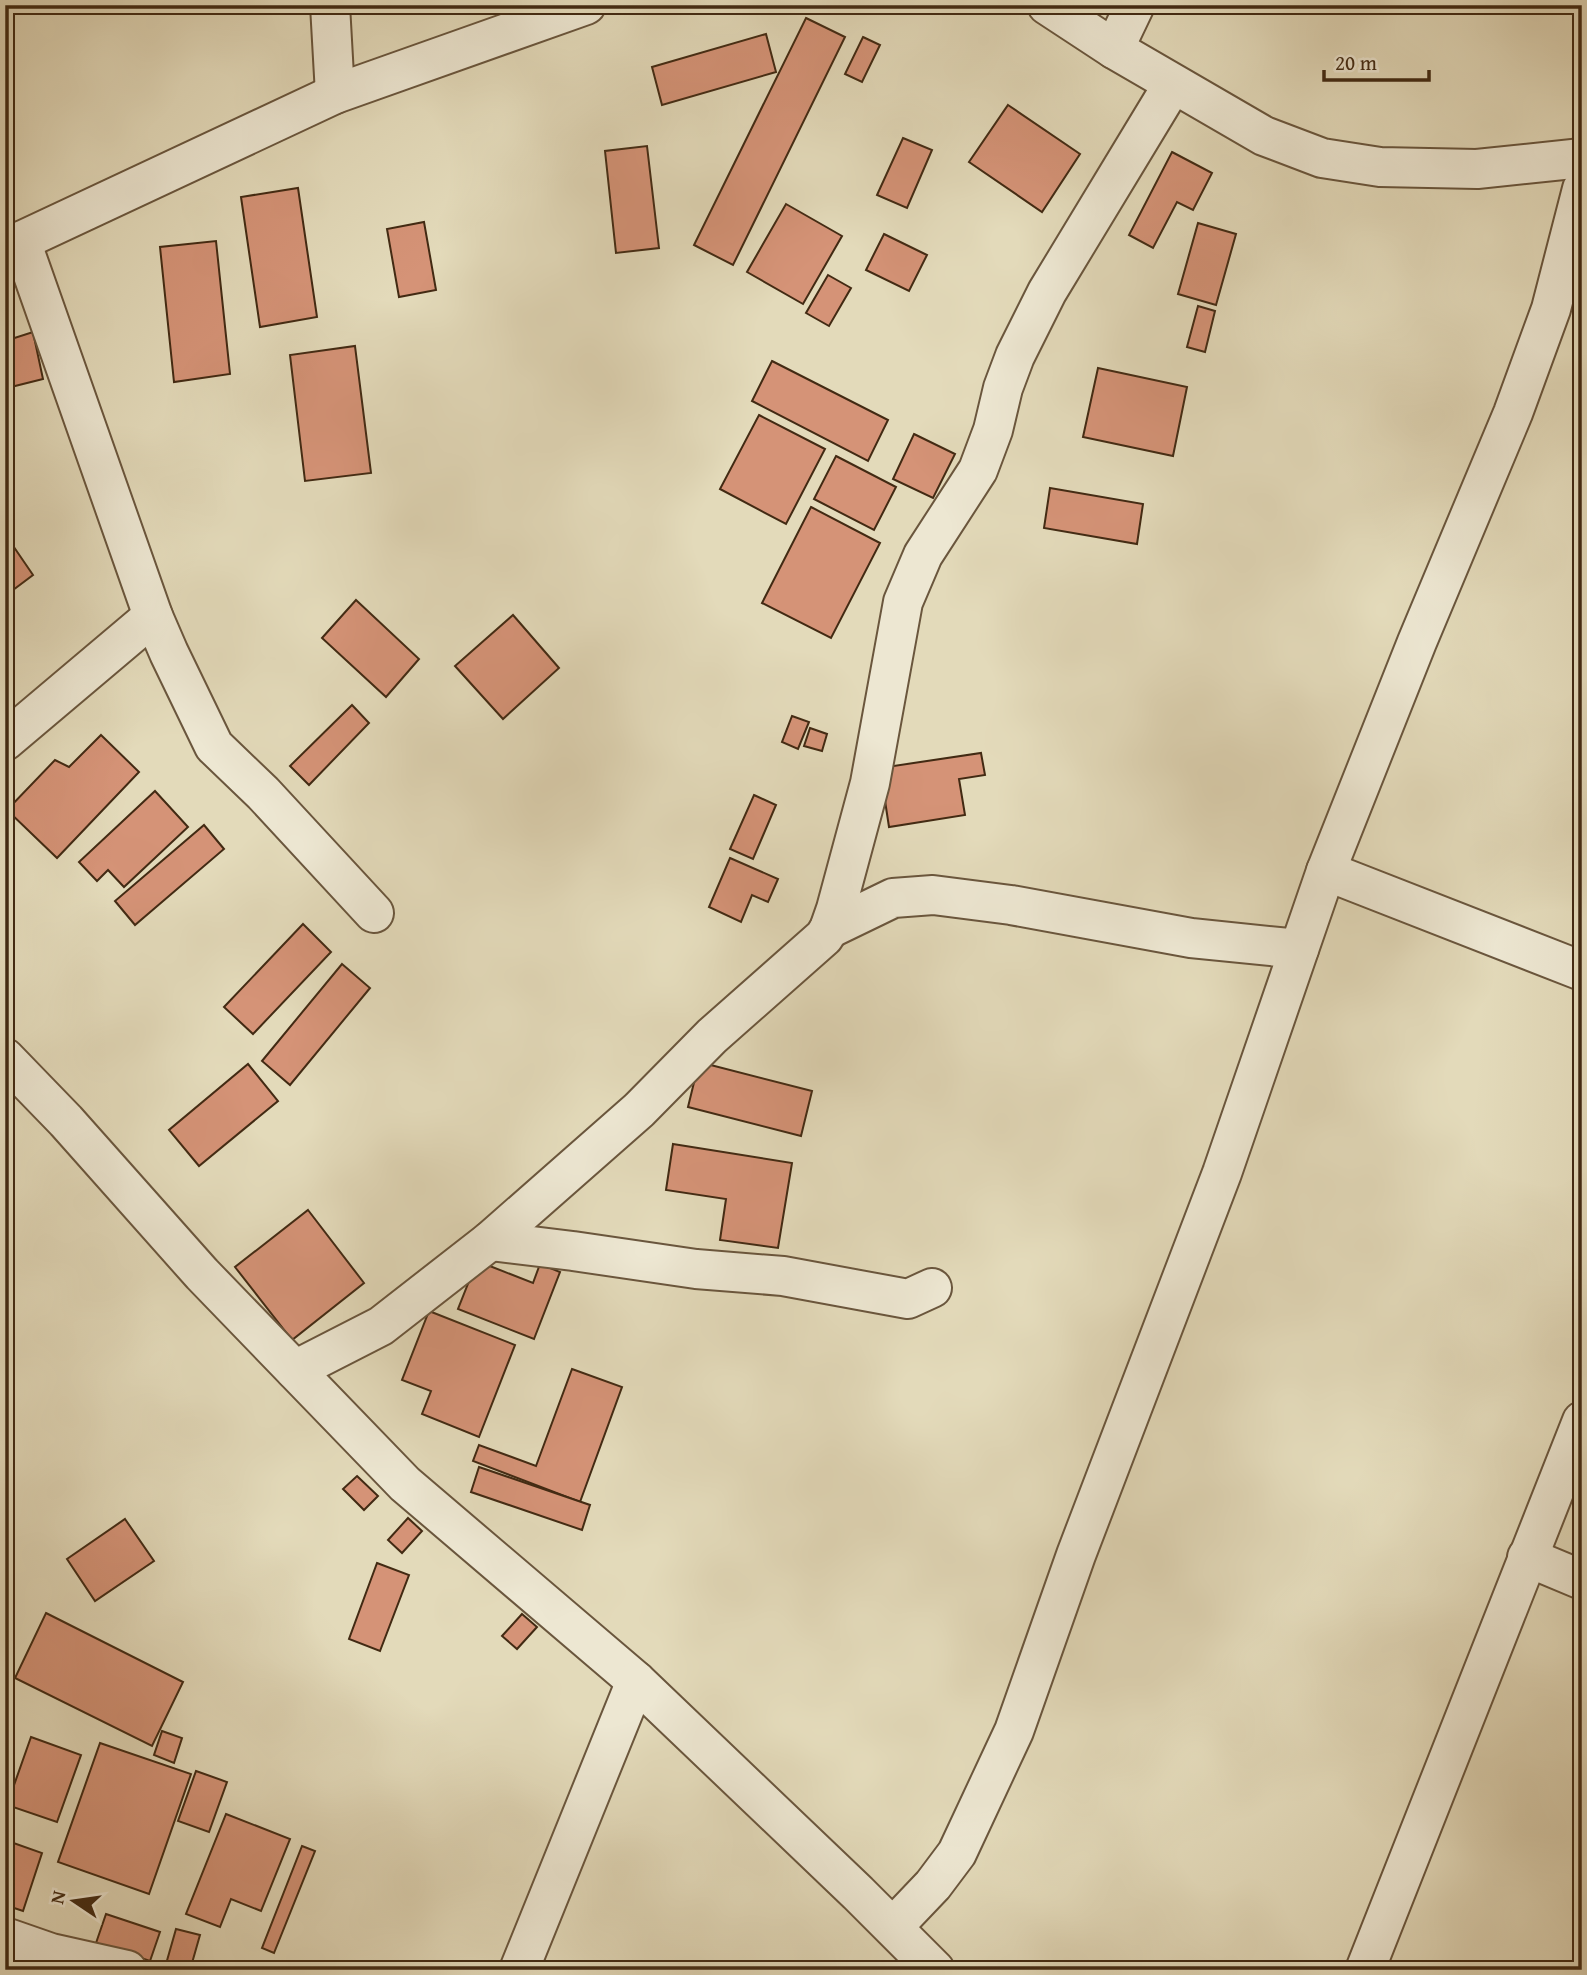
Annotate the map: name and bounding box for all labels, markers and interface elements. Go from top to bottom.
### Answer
scale bar [1324,38,1430,82]
text: 20 m [1335,47,1377,78]
north arrow [38,1867,108,1937]
text: N [42,1888,73,1907]

